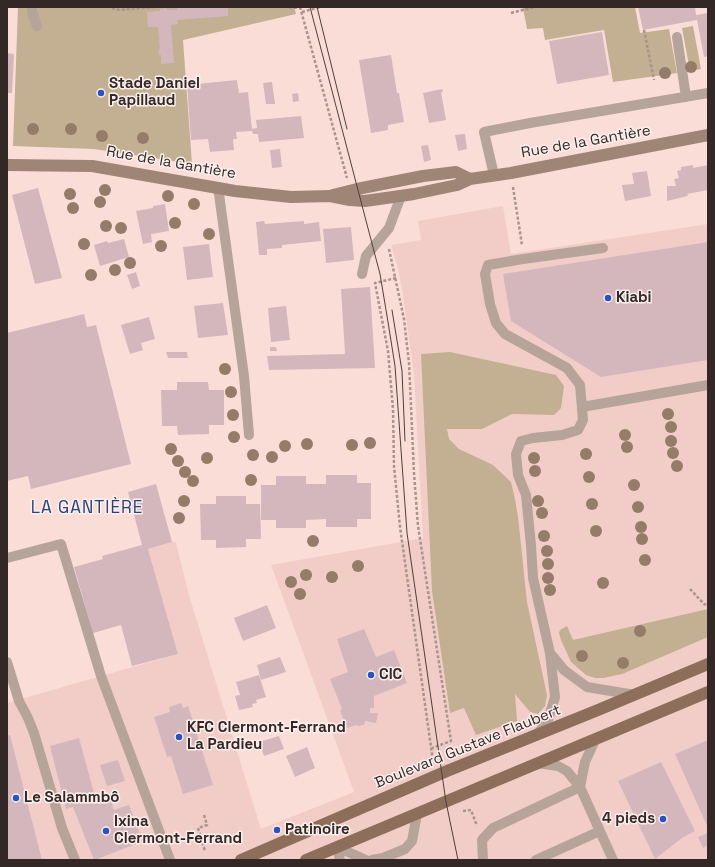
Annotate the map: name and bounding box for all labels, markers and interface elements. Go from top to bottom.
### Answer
place label: Stade Daniel Papillaud [109,75,200,110]
marker: Stade Daniel Papillaud [96,88,106,98]
street label: Rue de la Gantière [520,122,652,162]
street label: Rue de la Gantière [105,143,237,183]
place label: Kiabi [616,289,652,307]
marker: Kiabi [603,293,613,303]
district label: LA GANTIÈRE [31,498,143,518]
place label: CIC [379,666,402,684]
marker: CIC [366,670,376,680]
street label: Boulevard Gustave Flaubert [372,701,564,793]
place label: KFC Clermont-Ferrand La Pardieu [187,719,346,754]
marker: KFC Clermont-Ferrand La Pardieu [174,732,184,742]
place label: Le Salammbô [24,789,119,807]
marker: Le Salammbô [11,793,21,803]
place label: 4 pieds [602,810,655,828]
place label: Ixina Clermont-Ferrand [114,813,242,848]
marker: 4 pieds [658,814,668,824]
place label: Patinoire [285,821,350,839]
marker: Patinoire [272,825,282,835]
marker: Ixina Clermont-Ferrand [101,826,111,836]

